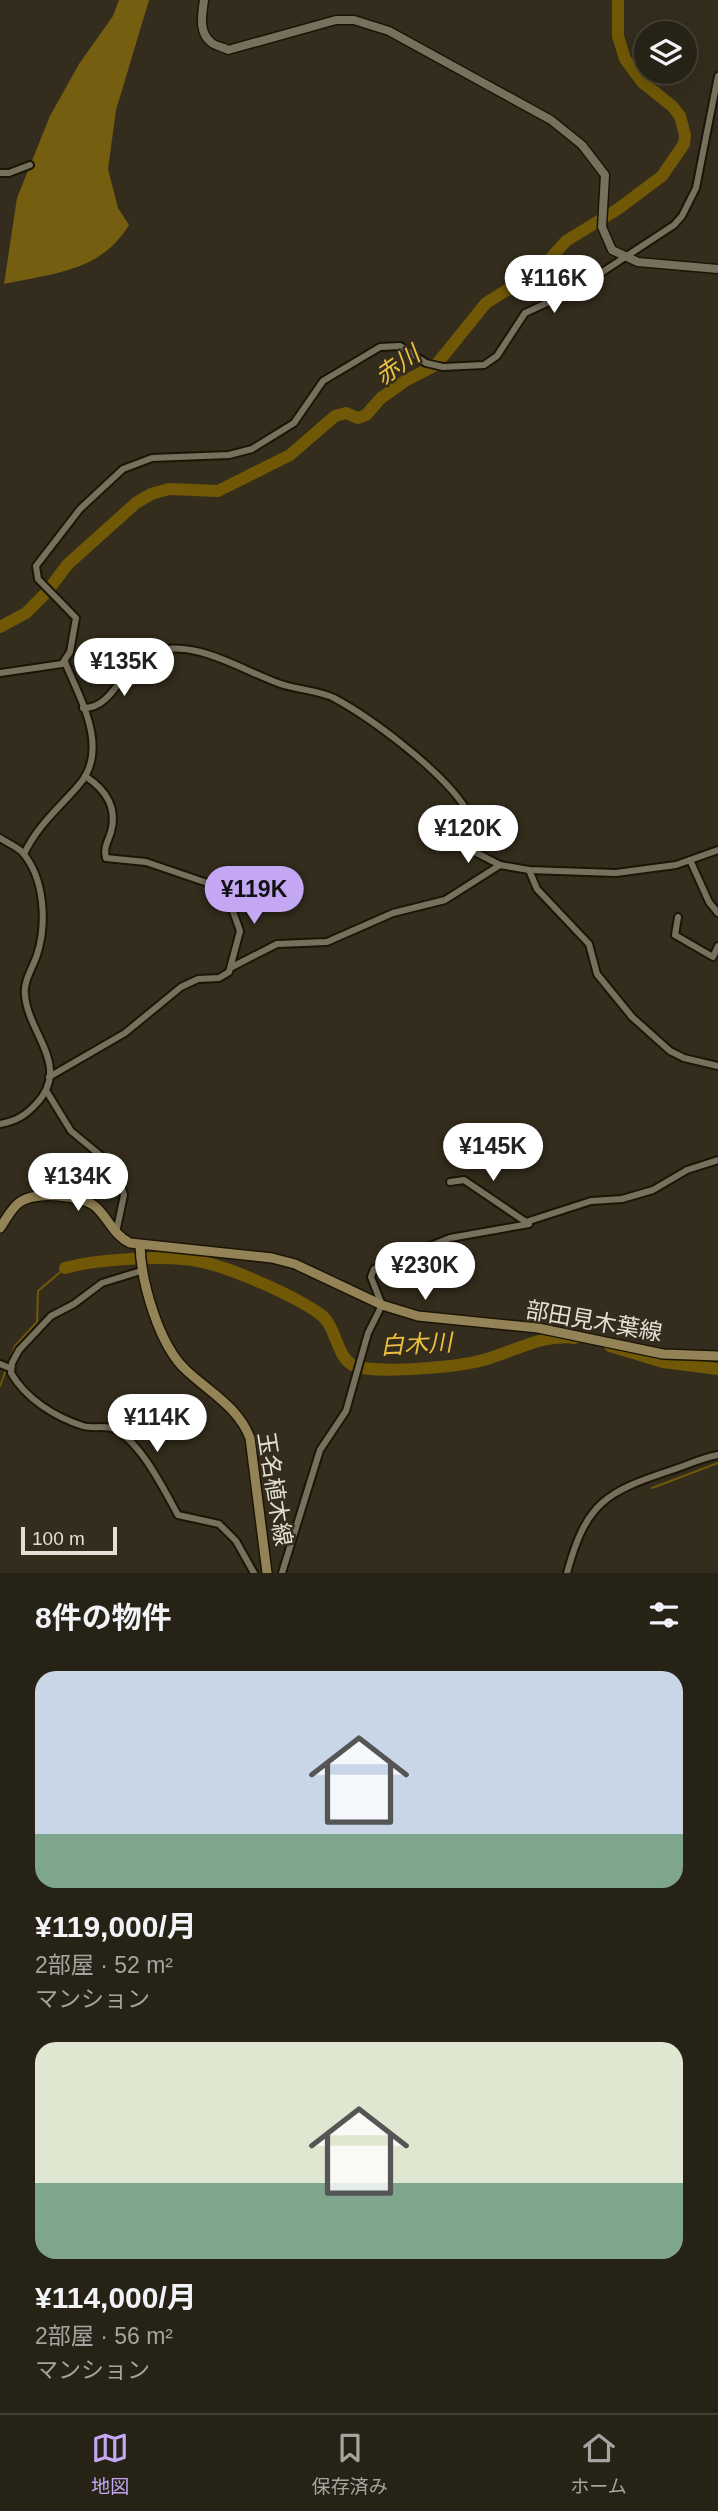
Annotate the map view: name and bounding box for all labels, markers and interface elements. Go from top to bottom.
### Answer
map controls [634,21,697,84]
button: layers [634,21,697,84]
pin: ¥116K [505,256,603,315]
text: ¥116K [521,265,587,291]
water label: 赤川 [370,338,427,390]
pin: ¥135K [75,638,173,698]
text: ¥135K [90,648,158,674]
pin: ¥120K [419,806,517,865]
text: ¥120K [434,815,502,841]
pin: ¥119K [205,866,303,926]
text: ¥119K [221,876,287,902]
pin: ¥145K [444,1124,542,1183]
text: ¥145K [459,1133,527,1159]
pin: ¥134K [29,1154,127,1213]
text: ¥134K [44,1163,112,1189]
pin: ¥230K [376,1242,474,1302]
text: ¥230K [391,1252,459,1278]
street label: 部田見木葉線 [524,1296,664,1346]
water label: 白木川 [379,1328,456,1359]
pin: ¥114K [108,1394,206,1454]
text: ¥114K [124,1404,190,1430]
street label: 玉名植木線 [253,1430,297,1548]
scale bar [21,1524,117,1556]
text: 100 m [32,1528,85,1549]
icon: filters [645,1596,683,1634]
text: 8件の物件 [35,1601,172,1634]
icon: home [296,1717,422,1843]
text: ¥119,000/月 [35,1910,197,1943]
text: 2部屋 · 52 m² [35,1952,173,1978]
text: マンション [35,1986,150,2012]
icon: home [296,2088,422,2214]
text: ¥114,000/月 [35,2281,197,2314]
text: 2部屋 · 56 m² [35,2323,173,2349]
text: マンション [35,2357,150,2383]
tab: 地図 [91,2429,129,2498]
tab: 保存済み [312,2429,388,2498]
tab: ホーム [570,2429,627,2498]

